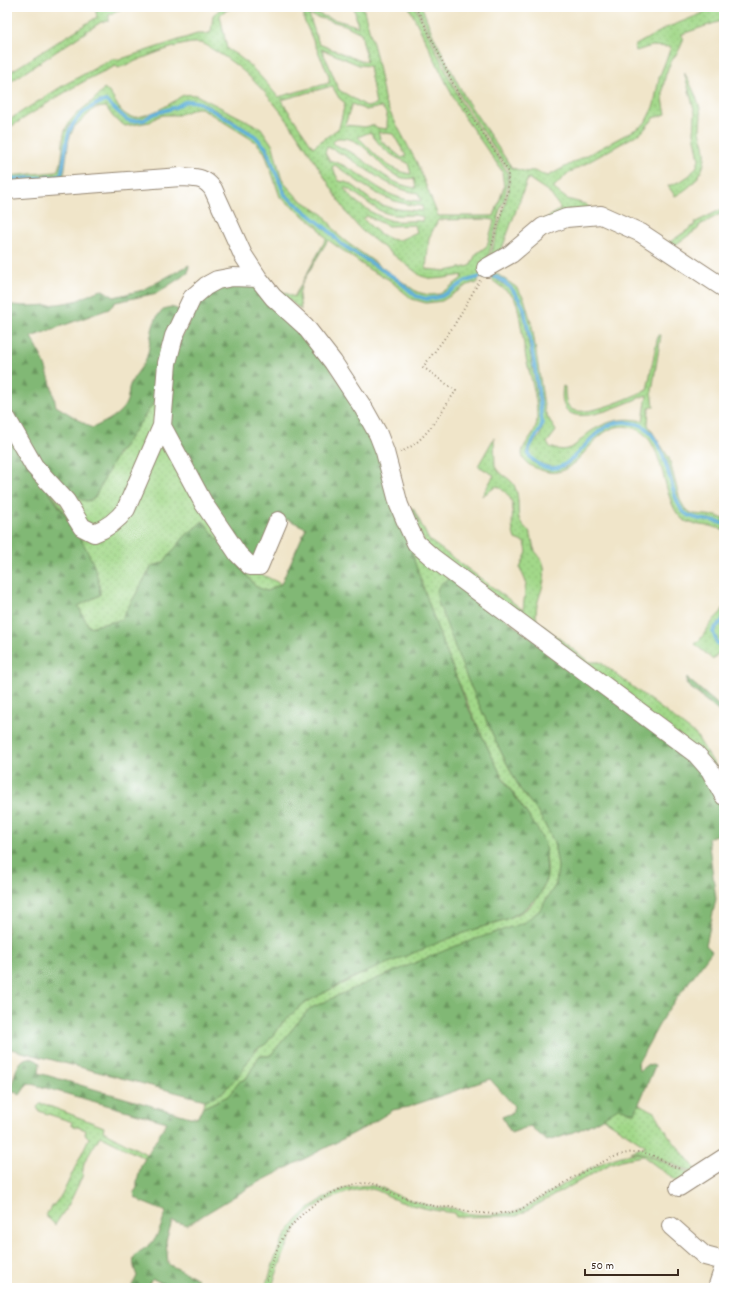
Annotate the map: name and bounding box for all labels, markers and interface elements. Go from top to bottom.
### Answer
scale bar [585,1251,678,1277]
text: 50 m [591,1258,614,1275]

